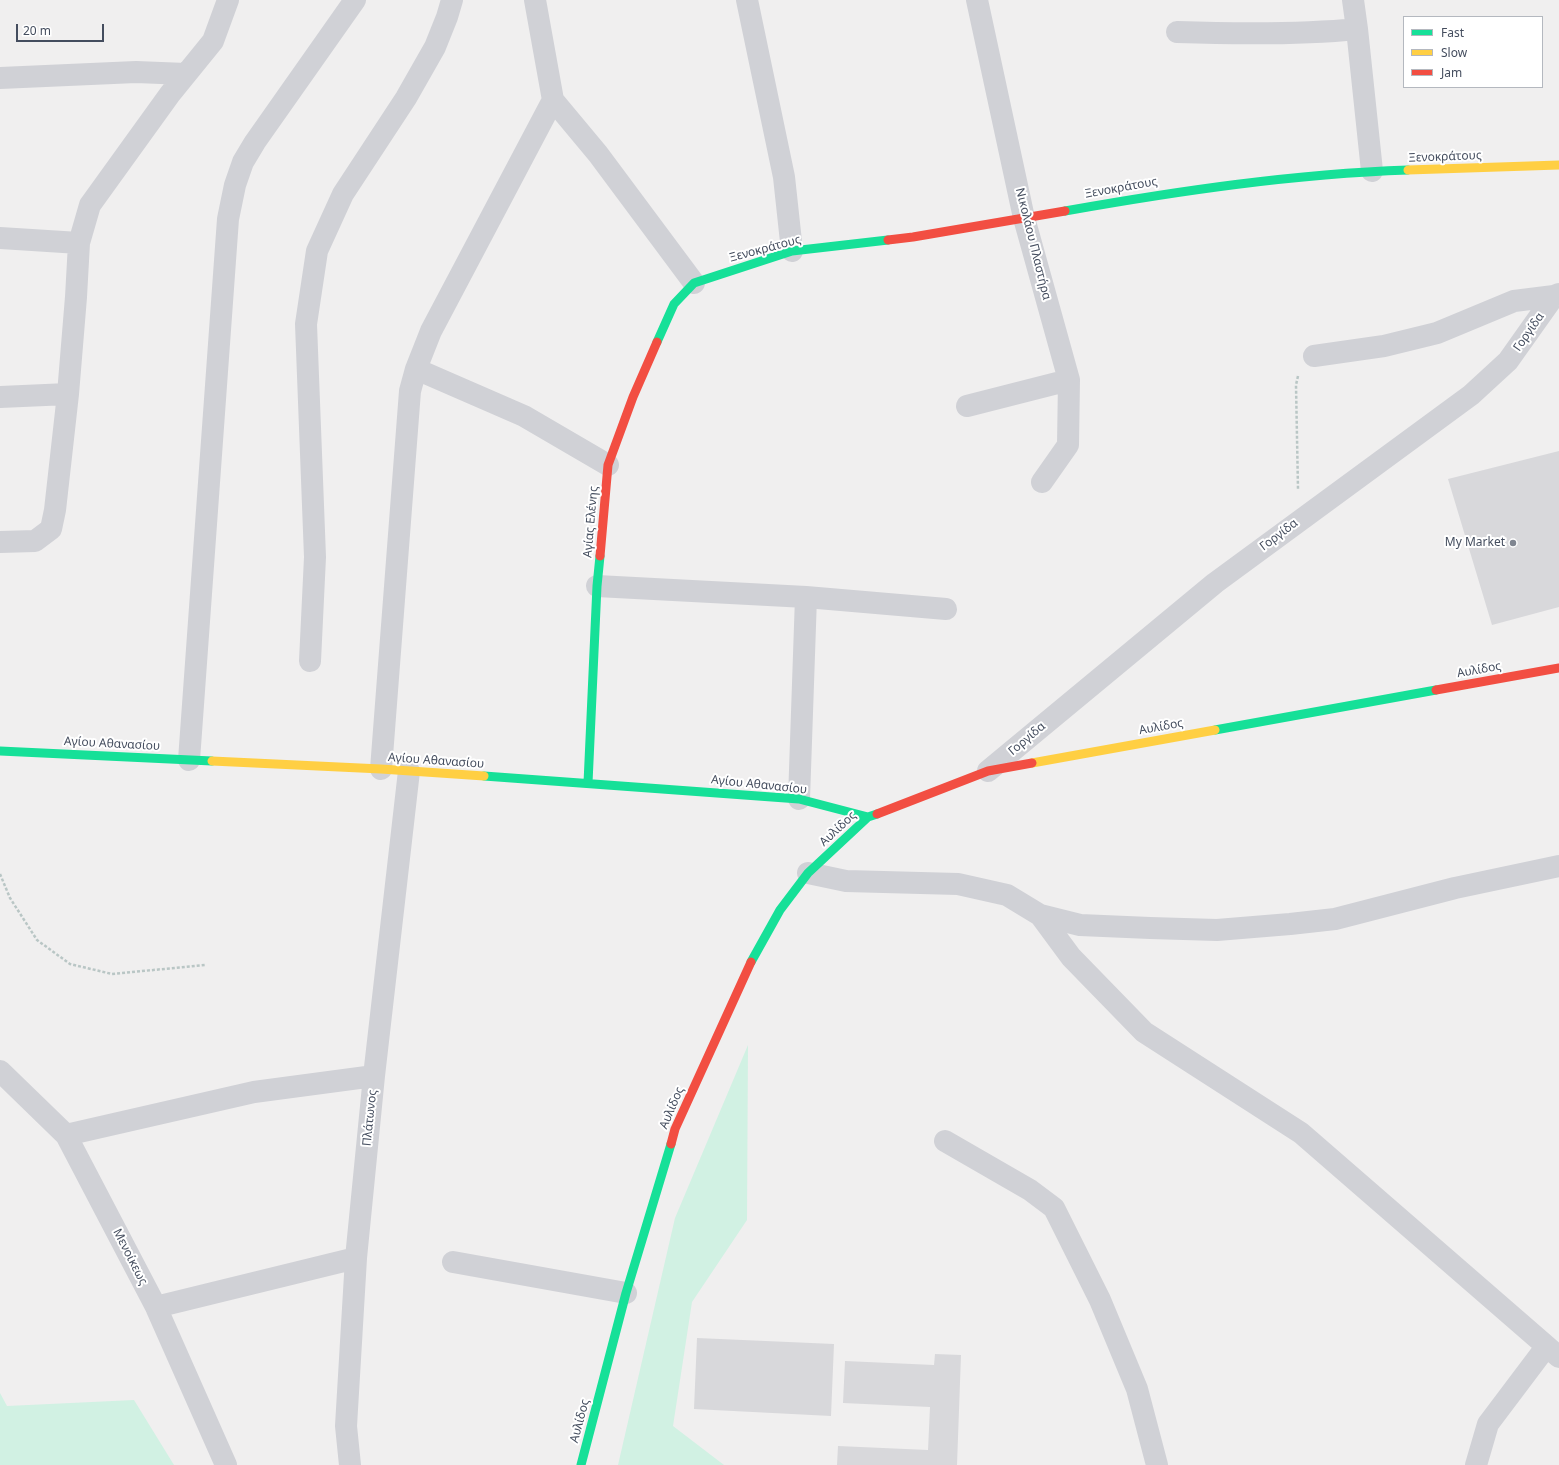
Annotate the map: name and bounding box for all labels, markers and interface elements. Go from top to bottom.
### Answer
scale bar [18,16,106,42]
legend [1403,16,1543,88]
text: 20 m [23,22,51,39]
text: Fast [1441,24,1464,41]
text: Slow [1441,44,1467,61]
text: Jam [1441,64,1462,81]
street label: Ξενοκράτους [1408,149,1482,165]
street label: Ξενοκράτους [1084,175,1158,201]
street label: Νικολάου Πλαστήρα [1012,186,1054,302]
street label: Ξενοκράτους [728,233,802,265]
street label: Γοργίδα [1511,310,1547,354]
street label: Αγίας Ελένης [581,486,601,558]
street label: Γοργίδα [1257,516,1301,554]
place label: My Market [1445,536,1505,550]
marker: My Market [1508,538,1518,548]
street label: Αυλίδος [1456,659,1502,681]
street label: Αυλίδος [1138,716,1184,738]
street label: Γοργίδα [1006,719,1048,759]
street label: Αγίου Αθανασίου [64,734,160,754]
street label: Αγίου Αθανασίου [387,750,485,772]
street label: Αγίου Αθανασίου [710,773,808,797]
street label: Αυλίδος [817,809,859,849]
street label: Αυλίδος [657,1085,687,1131]
street label: Πλάτωνος [360,1089,380,1147]
street label: Μενοίκεως [110,1226,150,1288]
street label: Αυλίδος [567,1398,593,1444]

